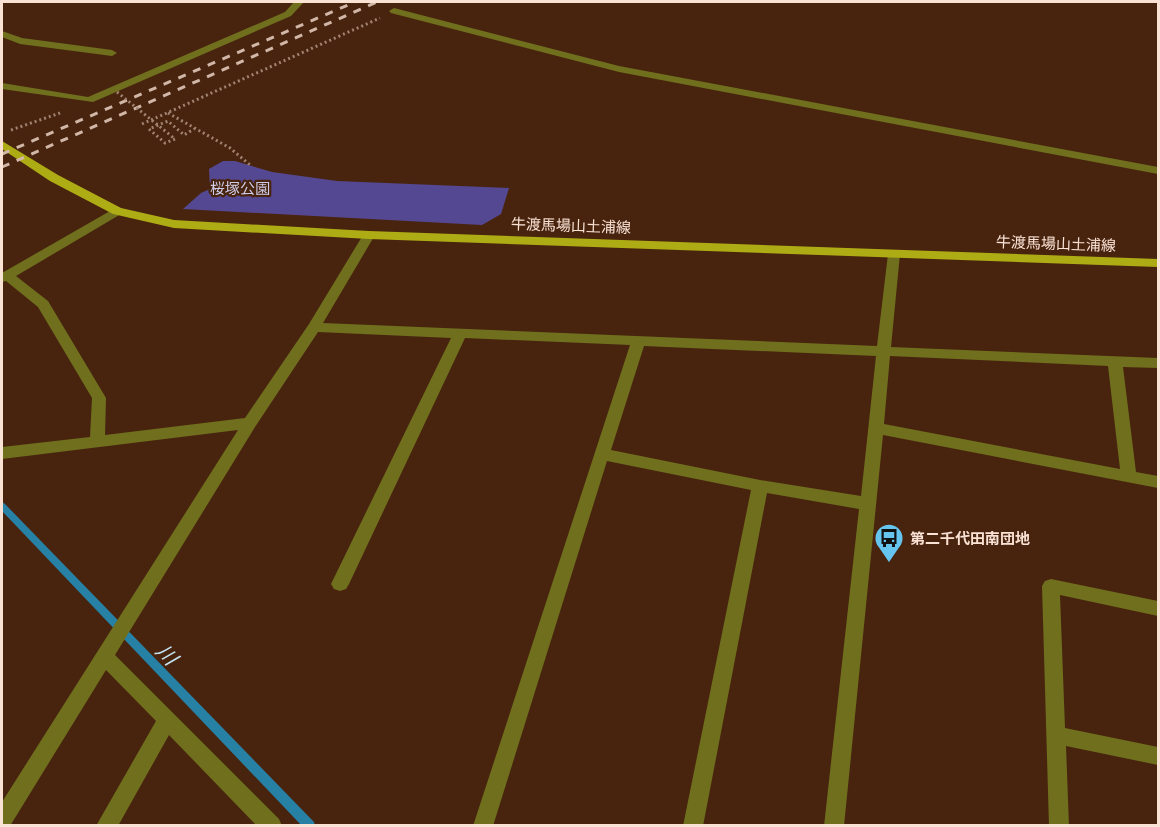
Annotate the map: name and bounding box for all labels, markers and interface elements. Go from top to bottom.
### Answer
park label: 桜塚公園 [210,178,270,198]
street label: 牛渡馬場山土浦線 [511,213,631,237]
street label: 牛渡馬場山土浦線 [996,231,1116,255]
bus stop icon: 第二千代田南団地 [873,522,905,564]
place label: 第二千代田南団地 [910,528,1030,548]
water label: 川 [150,637,185,672]

